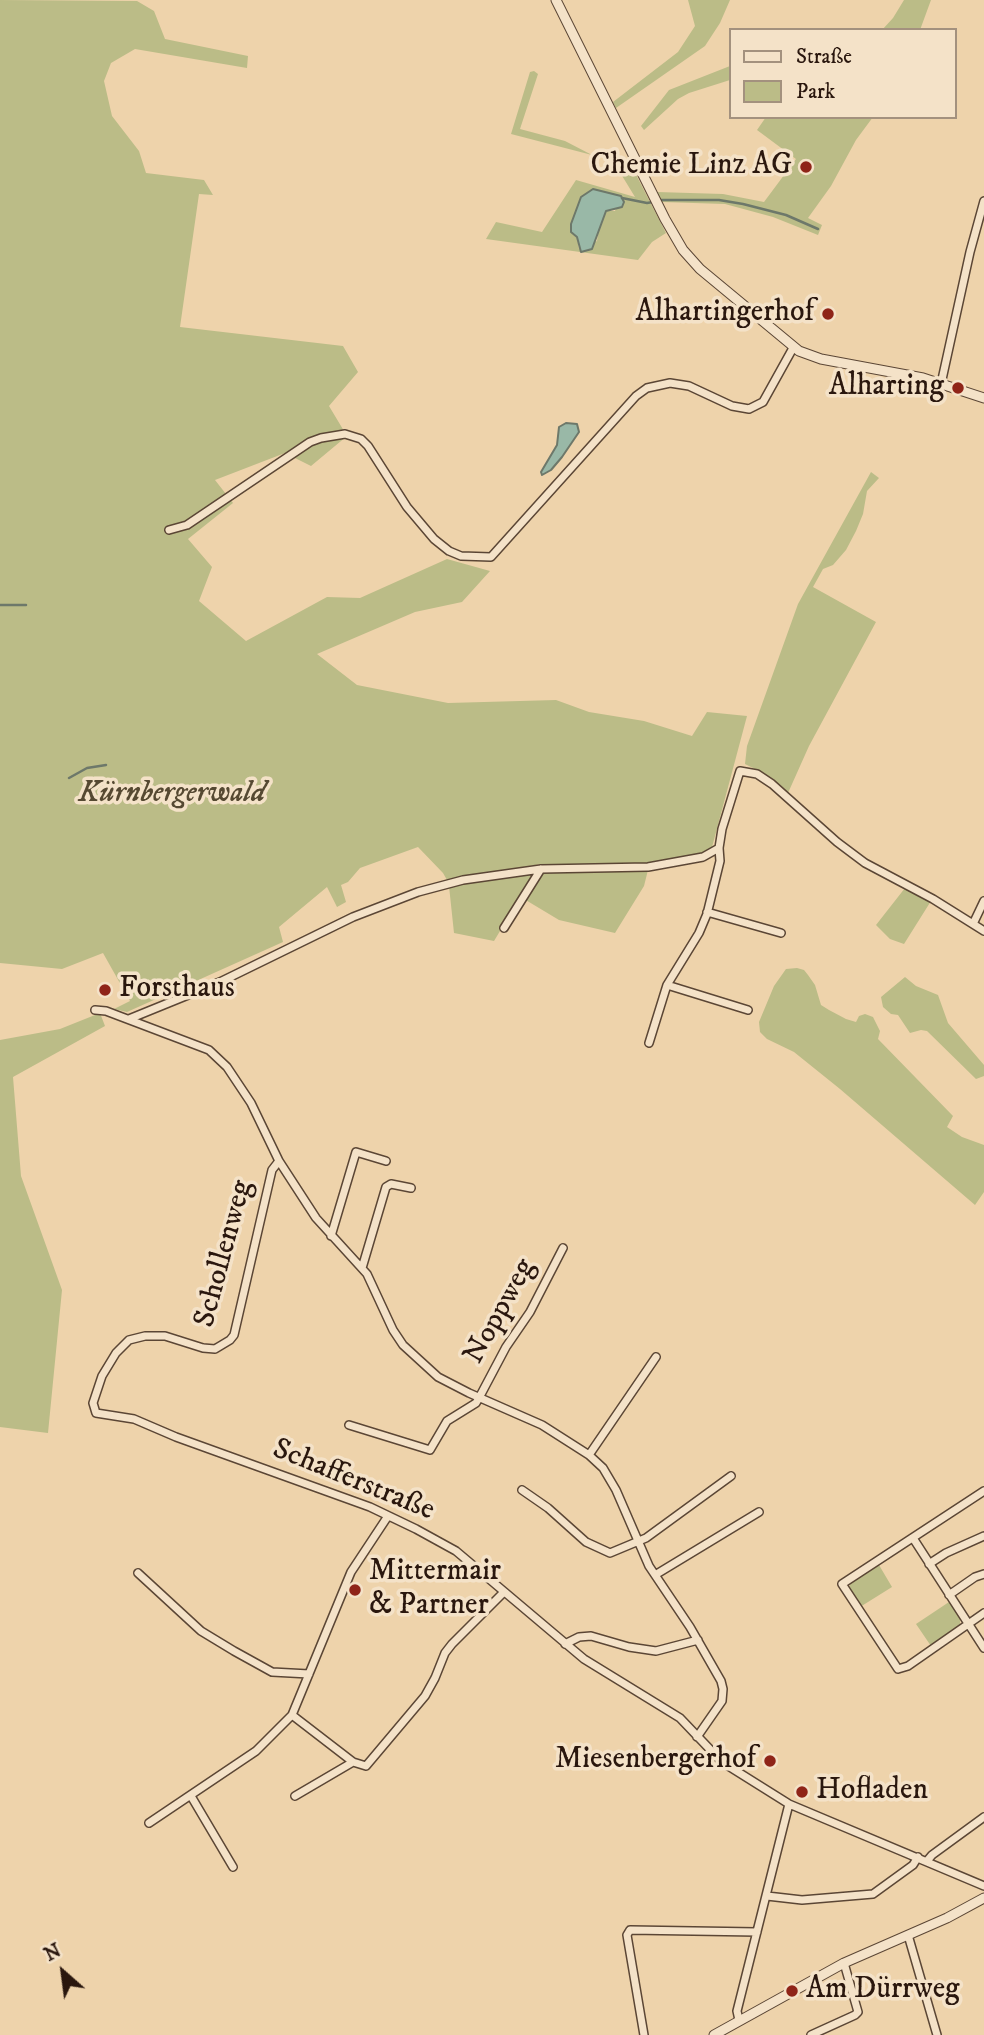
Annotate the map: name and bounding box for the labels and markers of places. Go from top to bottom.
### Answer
place label: Chemie Linz AG [591,149,792,185]
marker: Chemie Linz AG [798,159,814,175]
place label: Alhartingerhof [635,296,814,332]
marker: Alhartingerhof [820,306,836,322]
place label: Alharting [829,370,944,406]
marker: Alharting [950,380,966,396]
place label: Forsthaus [119,972,235,1008]
marker: Forsthaus [97,982,113,998]
place label: Mittermair & Partner [369,1555,501,1626]
marker: Mittermair & Partner [347,1582,363,1598]
place label: Miesenbergerhof [555,1743,756,1779]
marker: Miesenbergerhof [762,1753,778,1769]
place label: Hofladen [816,1774,928,1810]
marker: Hofladen [794,1784,810,1800]
place label: Am Dürrweg [806,1973,960,2009]
marker: Am Dürrweg [784,1983,800,1999]

